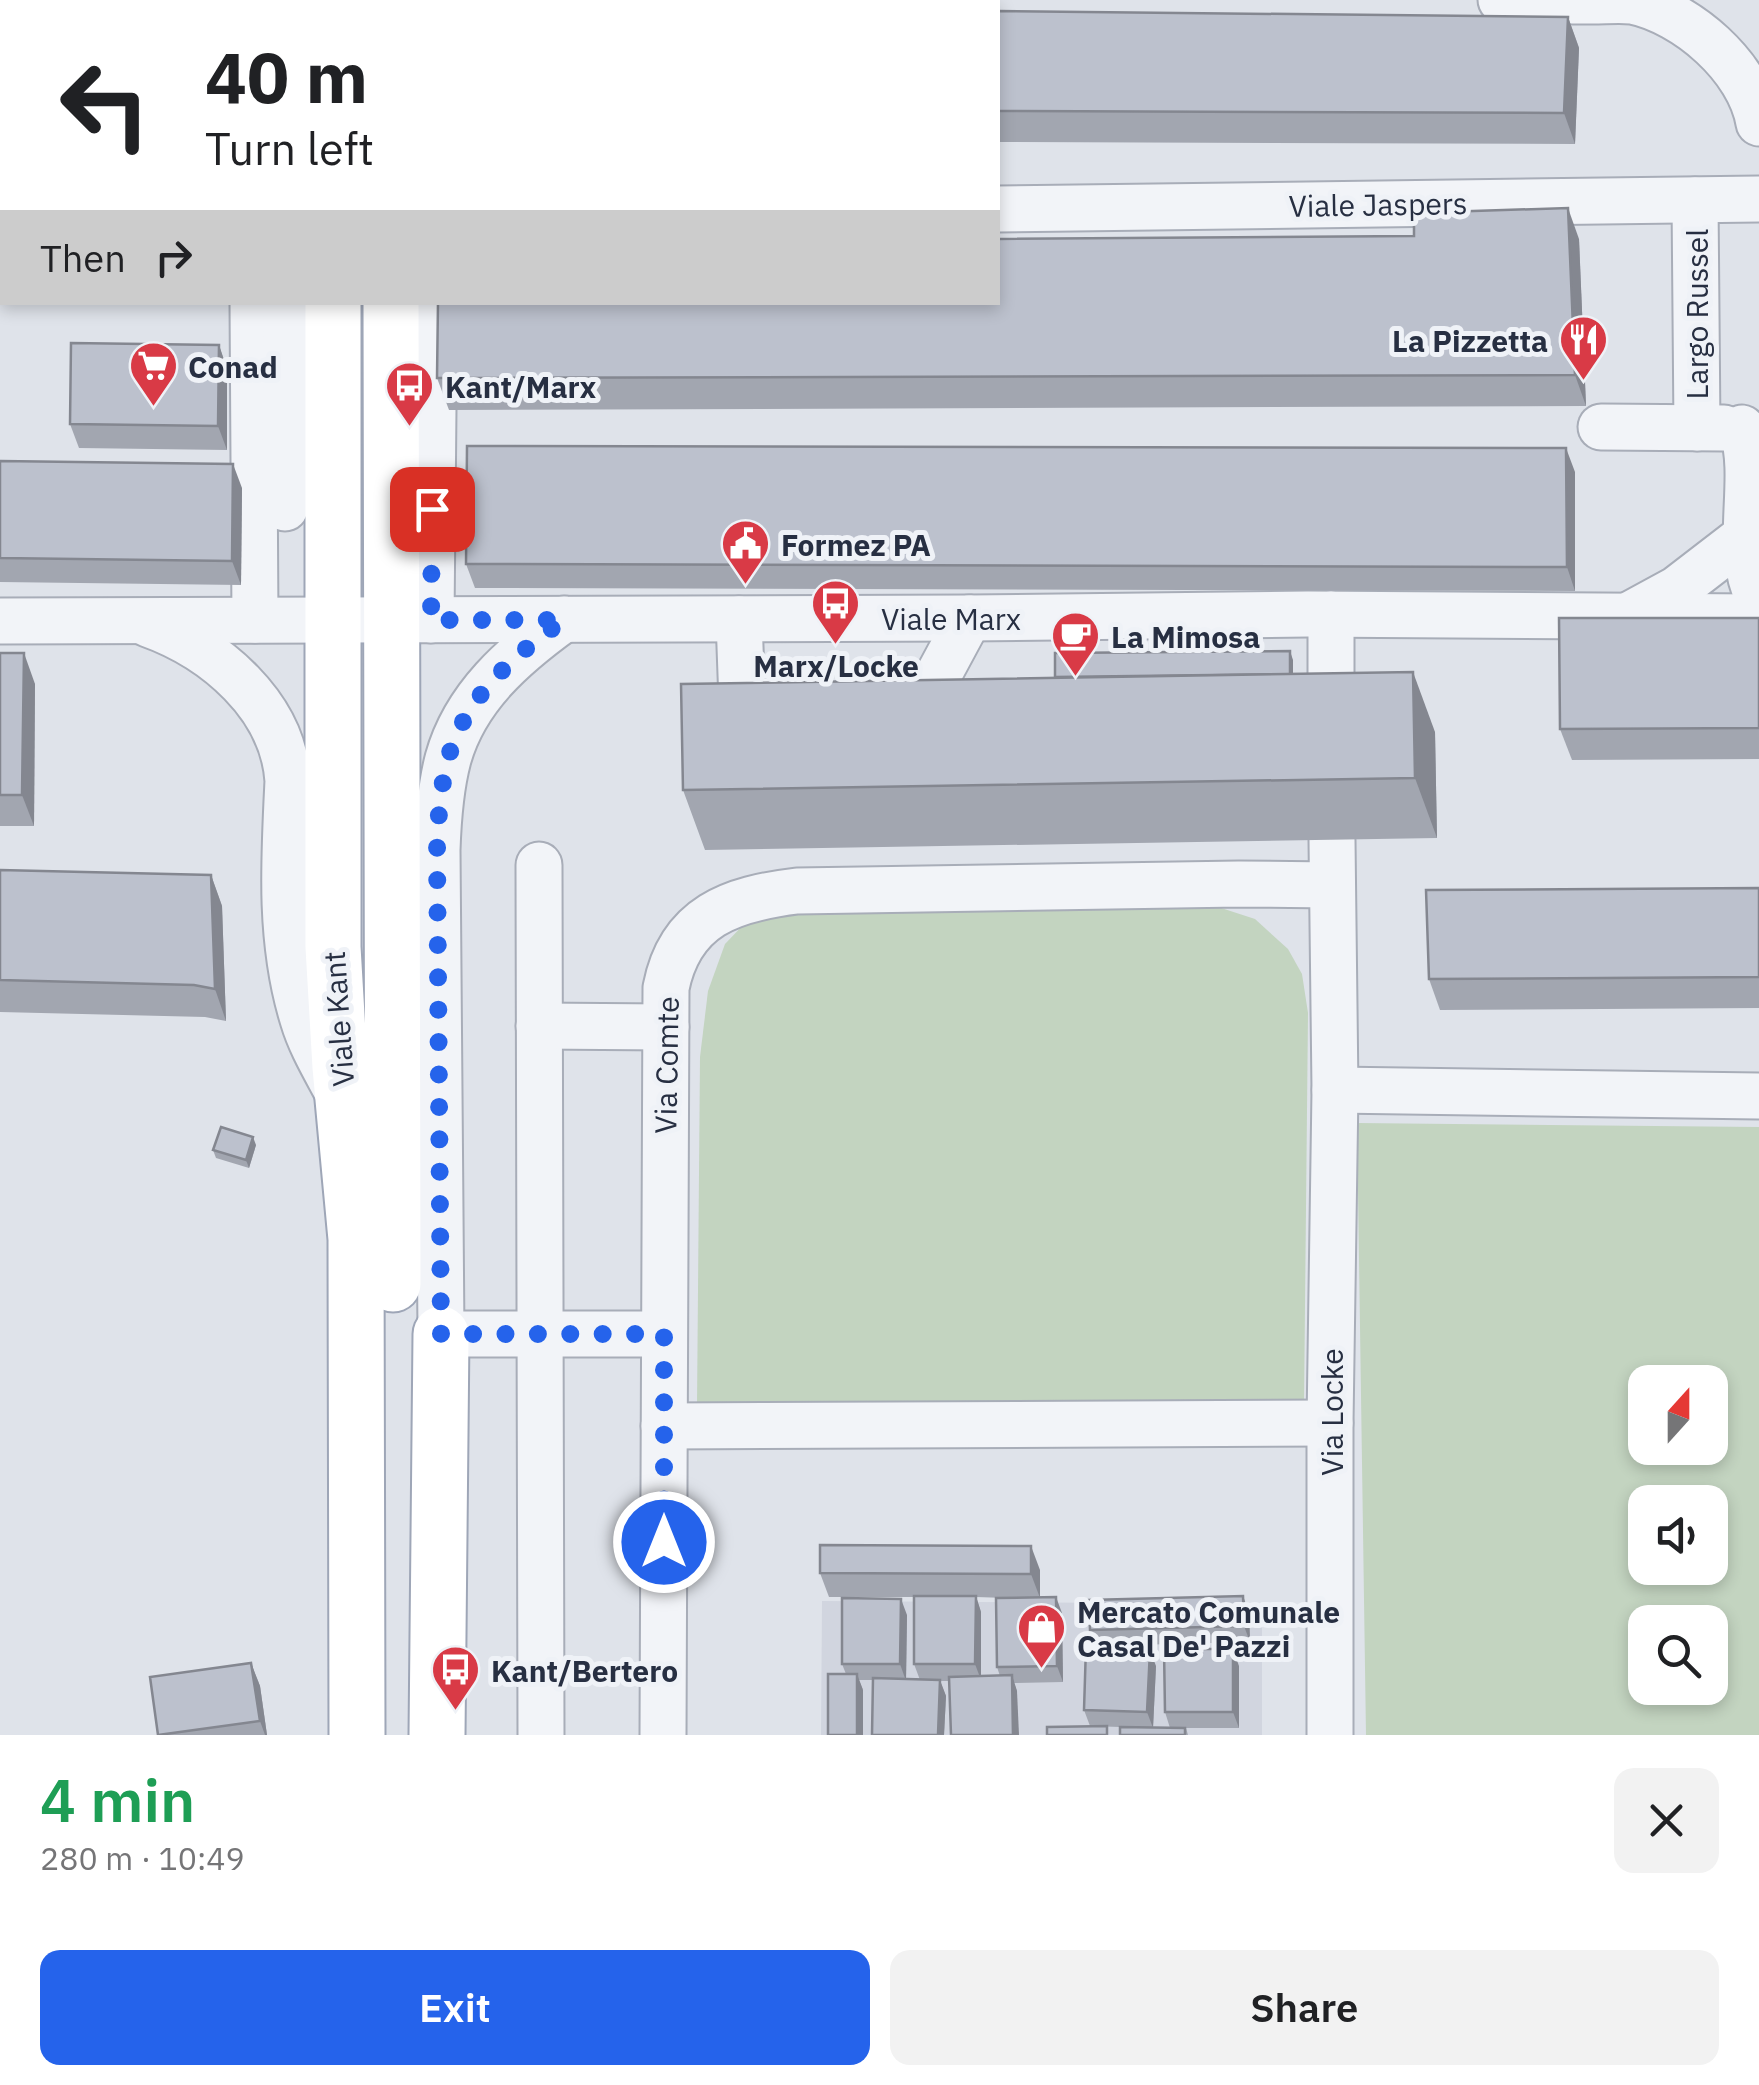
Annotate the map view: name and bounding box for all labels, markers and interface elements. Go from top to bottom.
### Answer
text: 40 m [205,31,368,122]
icon: left [40,40,170,170]
text: Turn left [205,119,374,177]
street label: Viale Jaspers [1288,183,1468,225]
street label: Largo Russel [1677,229,1716,399]
icon: right [146,230,201,285]
text: Then [40,233,126,282]
restaurant icon: La Pizzetta [1557,314,1609,382]
place label: La Pizzetta [1392,321,1548,360]
supermarket icon: Conad [127,340,179,408]
place label: Conad [188,347,278,386]
bus stop icon: Kant/Marx [384,360,436,428]
place label: Kant/Marx [445,367,597,406]
pin [390,467,475,552]
icon: arrive [405,482,460,537]
public building icon: Formez PA [720,518,772,586]
place label: Formez PA [781,525,931,564]
bus stop icon: Marx/Locke [810,578,862,646]
street label: Viale Marx [881,599,1021,638]
cafe icon: La Mimosa [1050,610,1102,678]
place label: La Mimosa [1111,617,1260,656]
place label: Marx/Locke [753,646,919,685]
street label: Viale Kant [314,950,362,1088]
street label: Via Comte [645,996,687,1134]
street label: Via Locke [1312,1348,1351,1476]
north arrow [1628,1365,1728,1465]
map controls [1628,1365,1728,1705]
button: sound [1628,1485,1728,1585]
position arrow [612,1490,716,1594]
place label: Mercato Comunale Casal De' Pazzi [1077,1592,1340,1665]
shop icon: Mercato Comunale Casal De' Pazzi [1016,1602,1068,1670]
button: search [1628,1605,1728,1705]
bus stop icon: Kant/Bertero [430,1644,482,1712]
place label: Kant/Bertero [491,1651,678,1690]
text: 4 min [40,1760,195,1839]
button: close [1614,1768,1719,1873]
text: 280 m · 10:49 [40,1837,245,1879]
button: Exit [40,1950,870,2065]
button: Share [890,1950,1719,2065]

